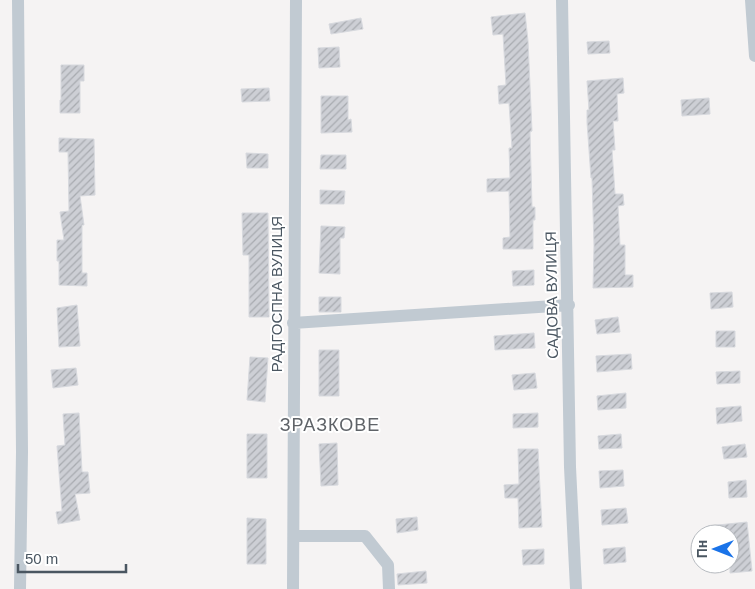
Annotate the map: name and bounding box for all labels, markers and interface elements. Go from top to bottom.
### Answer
street label: РАДГОСПНА ВУЛИЦЯ [268,216,285,372]
street label: САДОВА ВУЛИЦЯ [542,231,561,359]
district label: ЗРАЗКОВЕ [280,415,380,435]
north arrow [690,524,740,574]
text: Пн [694,540,710,558]
scale bar [18,542,125,574]
text: 50 m [25,550,58,567]

